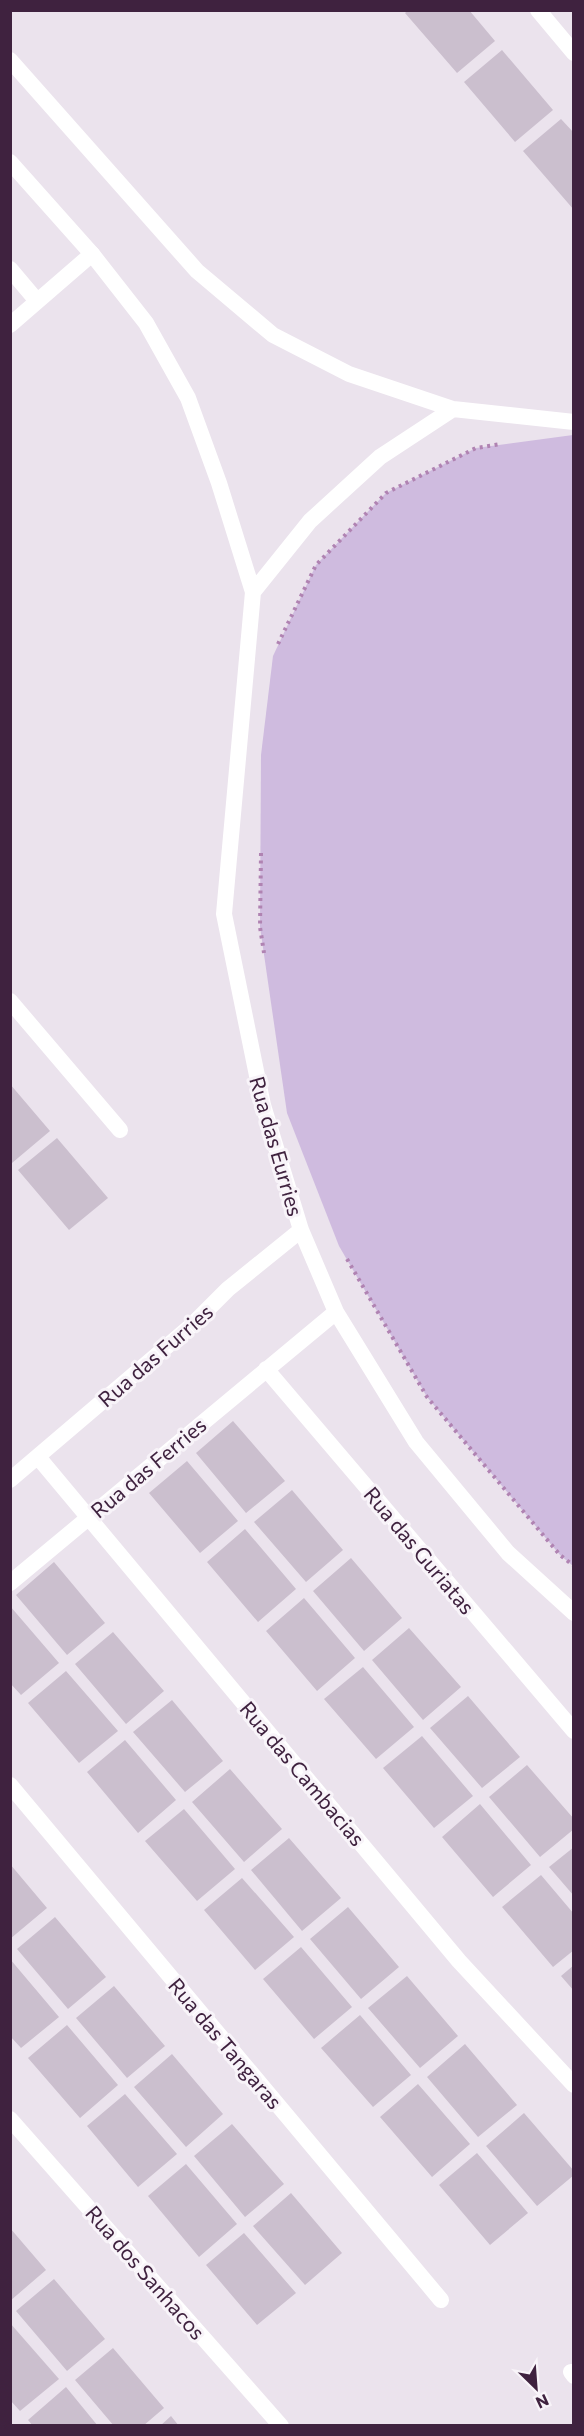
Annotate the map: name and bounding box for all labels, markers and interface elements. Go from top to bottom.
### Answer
street label: Rua das Eurries [245,1073,309,1219]
street label: Rua das Furries [93,1298,217,1412]
street label: Rua das Ferries [85,1412,211,1522]
street label: Rua das Guriatas [360,1481,480,1619]
street label: Rua das Cambacias [235,1696,371,1850]
street label: Rua das Tangaras [164,1973,288,2113]
street label: Rua dos Sanhacos [81,2200,211,2344]
north arrow [506,2358,566,2418]
text: N [533,2391,552,2413]

